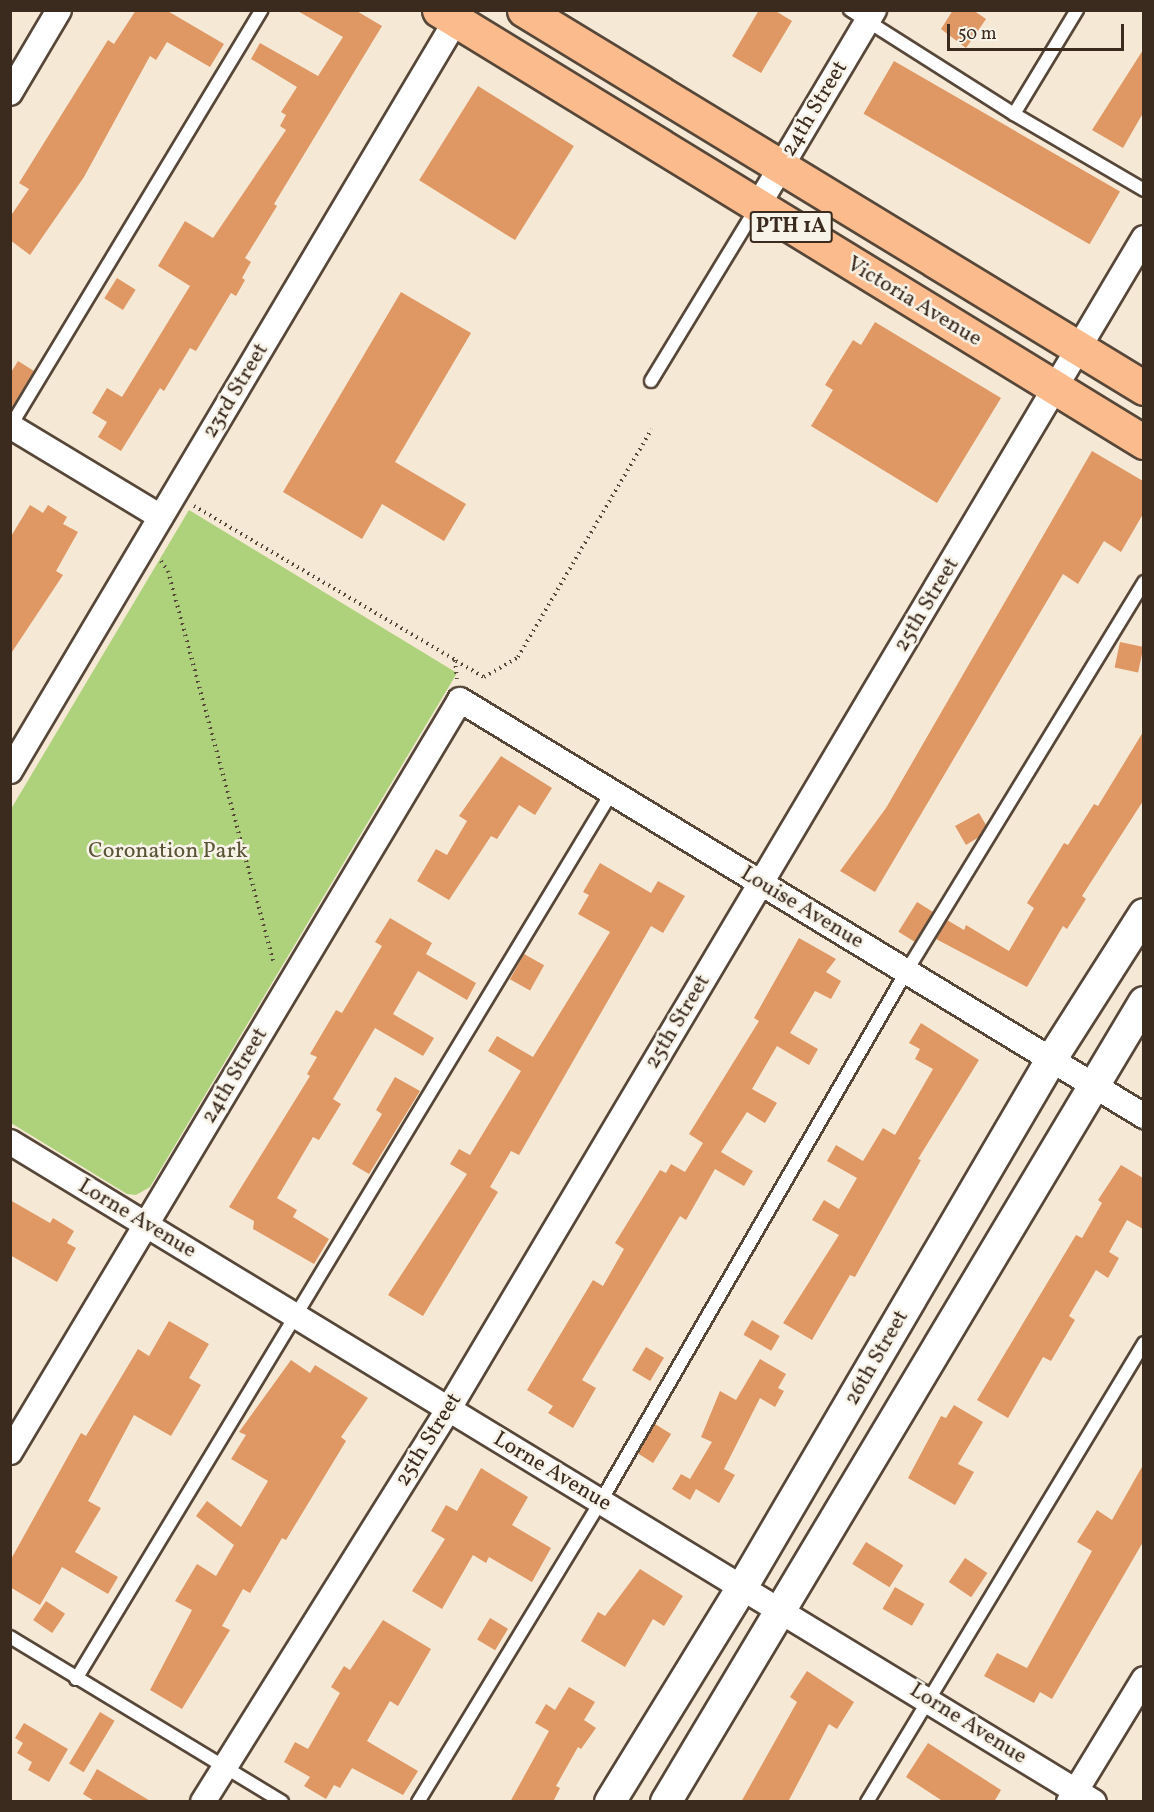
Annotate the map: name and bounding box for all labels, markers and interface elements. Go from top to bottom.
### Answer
scale bar [950,12,1127,50]
text: 50 m [958,22,997,47]
street label: 24th Street [776,56,854,162]
road number: PTH 1A [749,209,833,245]
street label: Victoria Avenue [842,251,986,353]
street label: 23rd Street [197,339,275,443]
street label: 25th Street [889,553,965,657]
park label: Coronation Park [88,839,248,865]
street label: Louise Avenue [736,861,868,955]
street label: 25th Street [640,970,716,1074]
street label: 24th Street [196,1023,274,1129]
street label: Lorne Avenue [73,1173,201,1265]
street label: 26th Street [839,1306,915,1410]
street label: 25th Street [390,1388,468,1492]
street label: Lorne Avenue [488,1426,616,1518]
street label: Lorne Avenue [905,1678,1031,1770]

